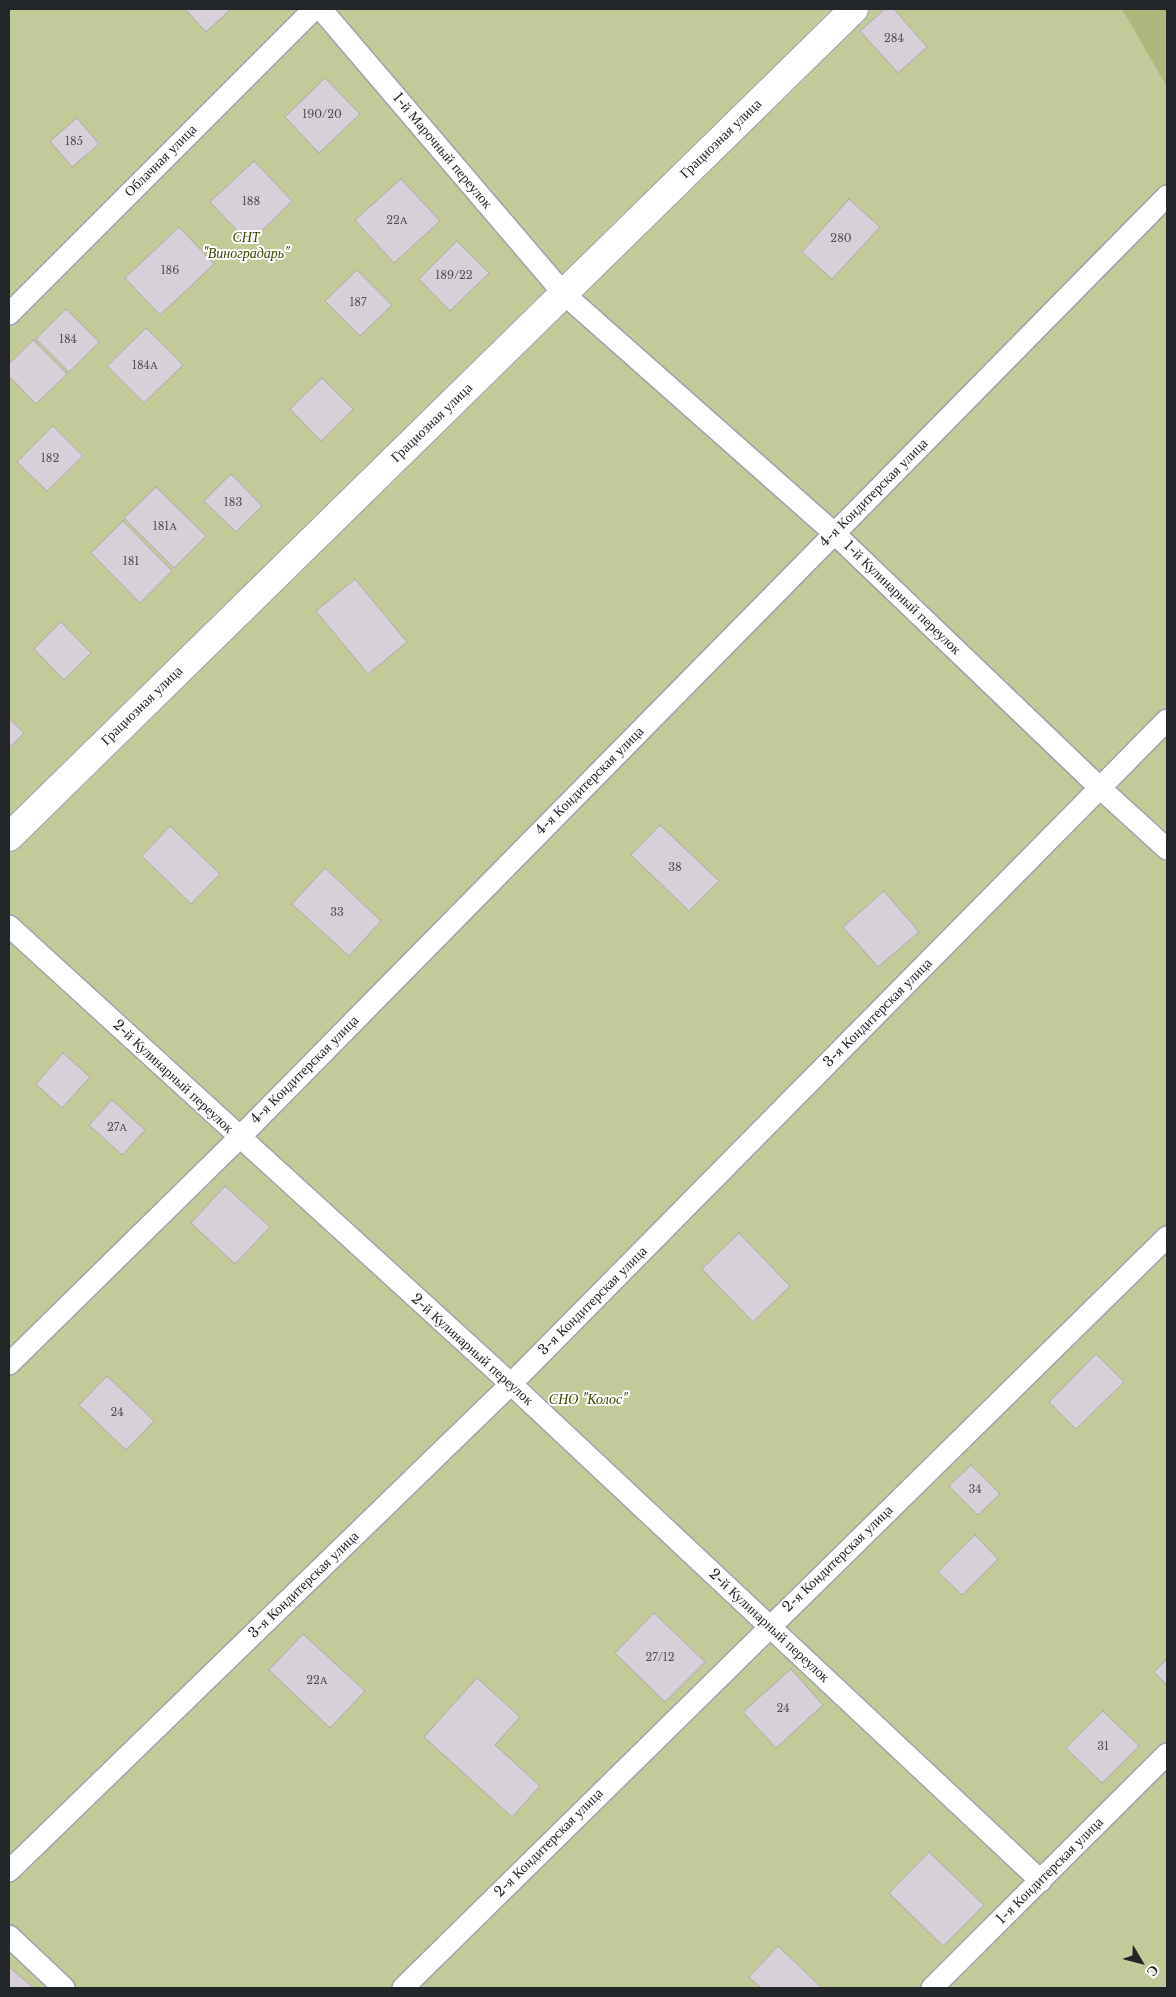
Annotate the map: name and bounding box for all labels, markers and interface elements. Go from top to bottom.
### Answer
house number: 284 [884,32,904,46]
street label: 1-й Марочный переулок [389,90,495,212]
street label: Грациозная улица [677,96,765,182]
house number: 190/20 [302,108,342,122]
street label: Облачная улица [121,121,201,201]
house number: 185 [65,135,83,149]
house number: 188 [242,195,260,209]
house number: 22А [386,214,408,228]
park label: СНТ "Виноградарь" [203,230,289,262]
house number: 280 [830,232,852,246]
house number: 186 [161,264,179,278]
house number: 189/22 [435,269,473,283]
house number: 187 [349,296,367,310]
house number: 184 [59,333,77,347]
house number: 184А [132,359,158,373]
street label: Грациозная улица [388,380,476,466]
street label: 4-я Кондитерская улица [816,435,932,551]
house number: 182 [41,452,59,466]
house number: 183 [224,496,242,510]
house number: 181А [153,520,177,534]
street label: 1-й Кулинарный переулок [840,538,964,658]
house number: 181 [123,555,139,569]
street label: Грациозная улица [98,663,186,749]
street label: 4-я Кондитерская улица [532,723,648,839]
house number: 38 [668,861,682,875]
house number: 33 [330,906,344,920]
street label: 3-я Кондитерская улица [820,955,936,1071]
street label: 4-я Кондитерская улица [247,1012,363,1128]
street label: 2-й Кулинарный переулок [109,1017,237,1137]
house number: 27А [107,1121,127,1135]
street label: 3-я Кондитерская улица [535,1243,651,1359]
street label: 2-й Кулинарный переулок [407,1291,537,1409]
park label: СНО "Колос" [549,1392,627,1408]
house number: 24 [110,1406,124,1420]
house number: 34 [968,1483,982,1497]
street label: 2-я Кондитерская улица [779,1502,897,1616]
street label: 3-я Кондитерская улица [245,1528,363,1642]
street label: 2-й Кулинарный переулок [705,1566,833,1686]
house number: 27/12 [646,1651,674,1665]
house number: 22А [306,1674,328,1688]
house number: 24 [776,1702,790,1716]
house number: 31 [1097,1740,1109,1754]
street label: 2-я Кондитерская улица [491,1785,607,1901]
street label: 1-я Кондитерская улица [993,1814,1107,1928]
north arrow [1116,1937,1166,1987]
text: С [1143,1962,1163,1980]

